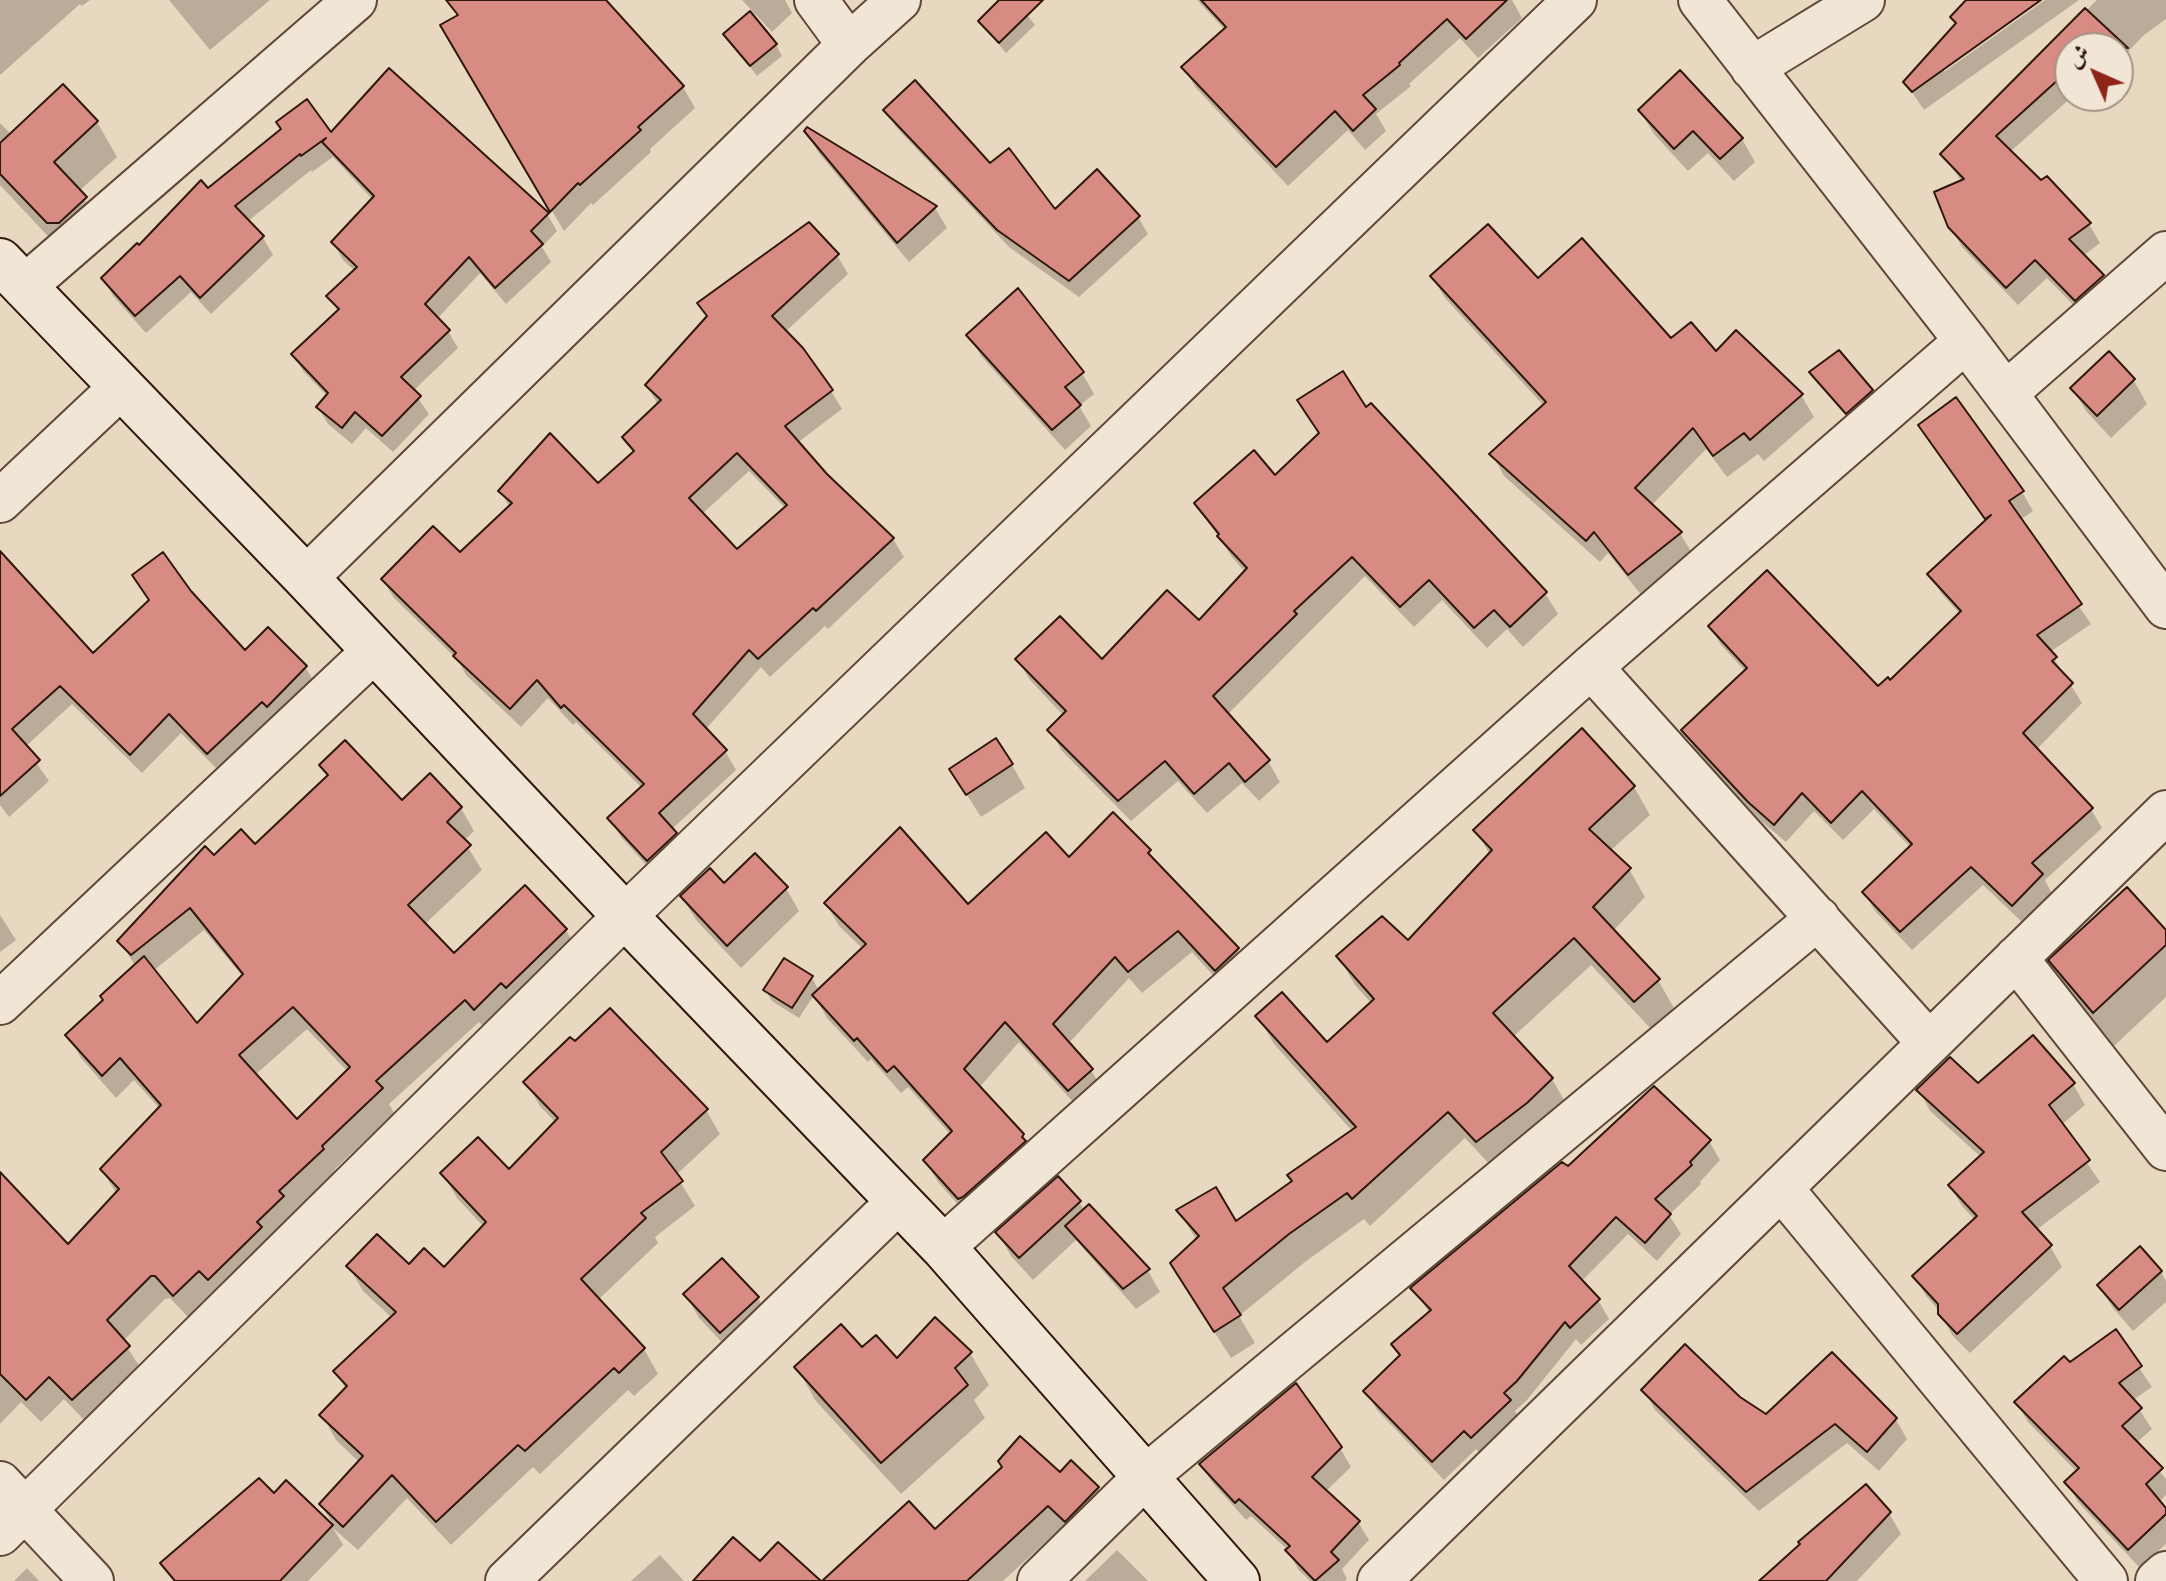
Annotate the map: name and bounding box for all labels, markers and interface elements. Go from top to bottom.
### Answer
north arrow [2054,32,2134,112]
text: ش [2061,39,2095,73]

